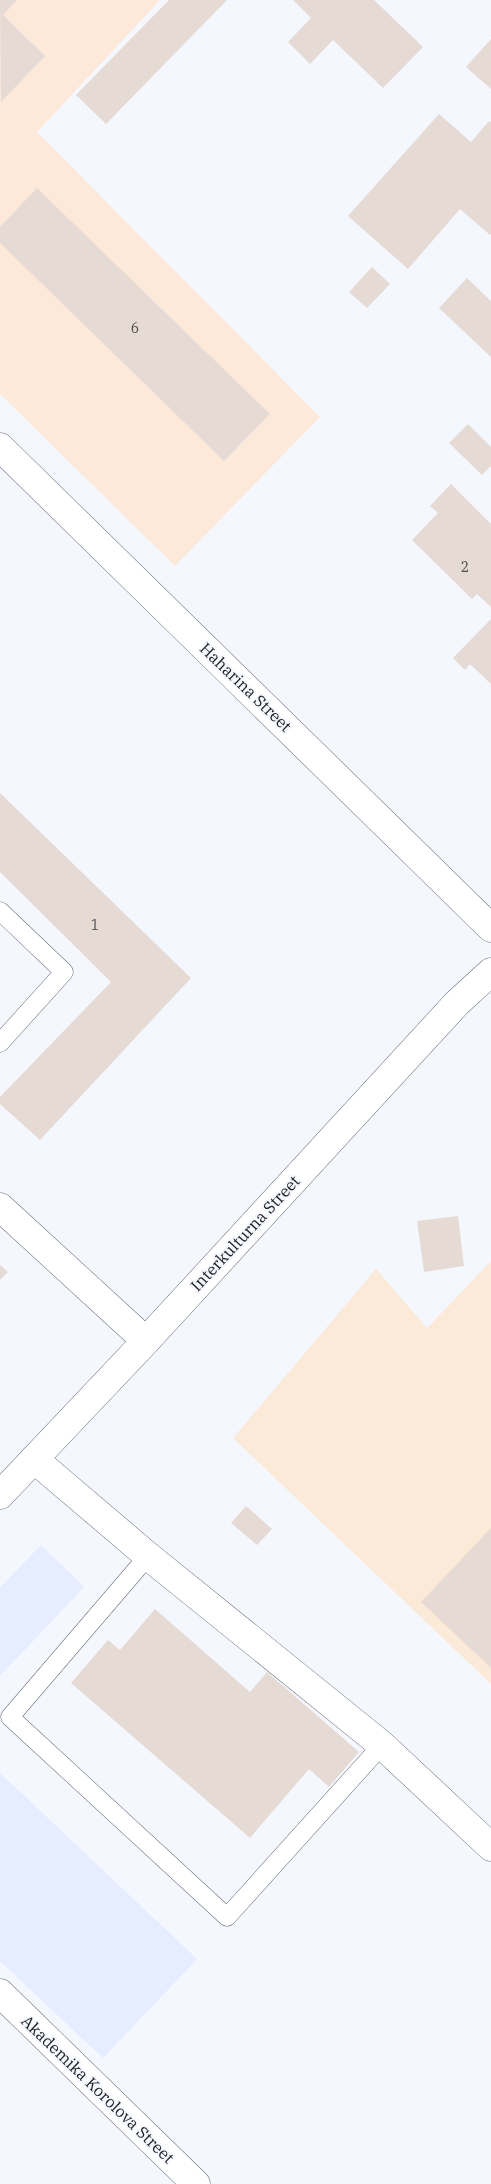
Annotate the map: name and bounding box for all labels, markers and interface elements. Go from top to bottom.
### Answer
house number: 6 [131,319,139,337]
house number: 2 [461,558,469,576]
street label: Haharina Street [196,638,296,736]
house number: 1 [91,916,99,934]
street label: Interkulturna Street [186,1171,304,1295]
street label: Akademika Korolova Street [17,2011,179,2168]

